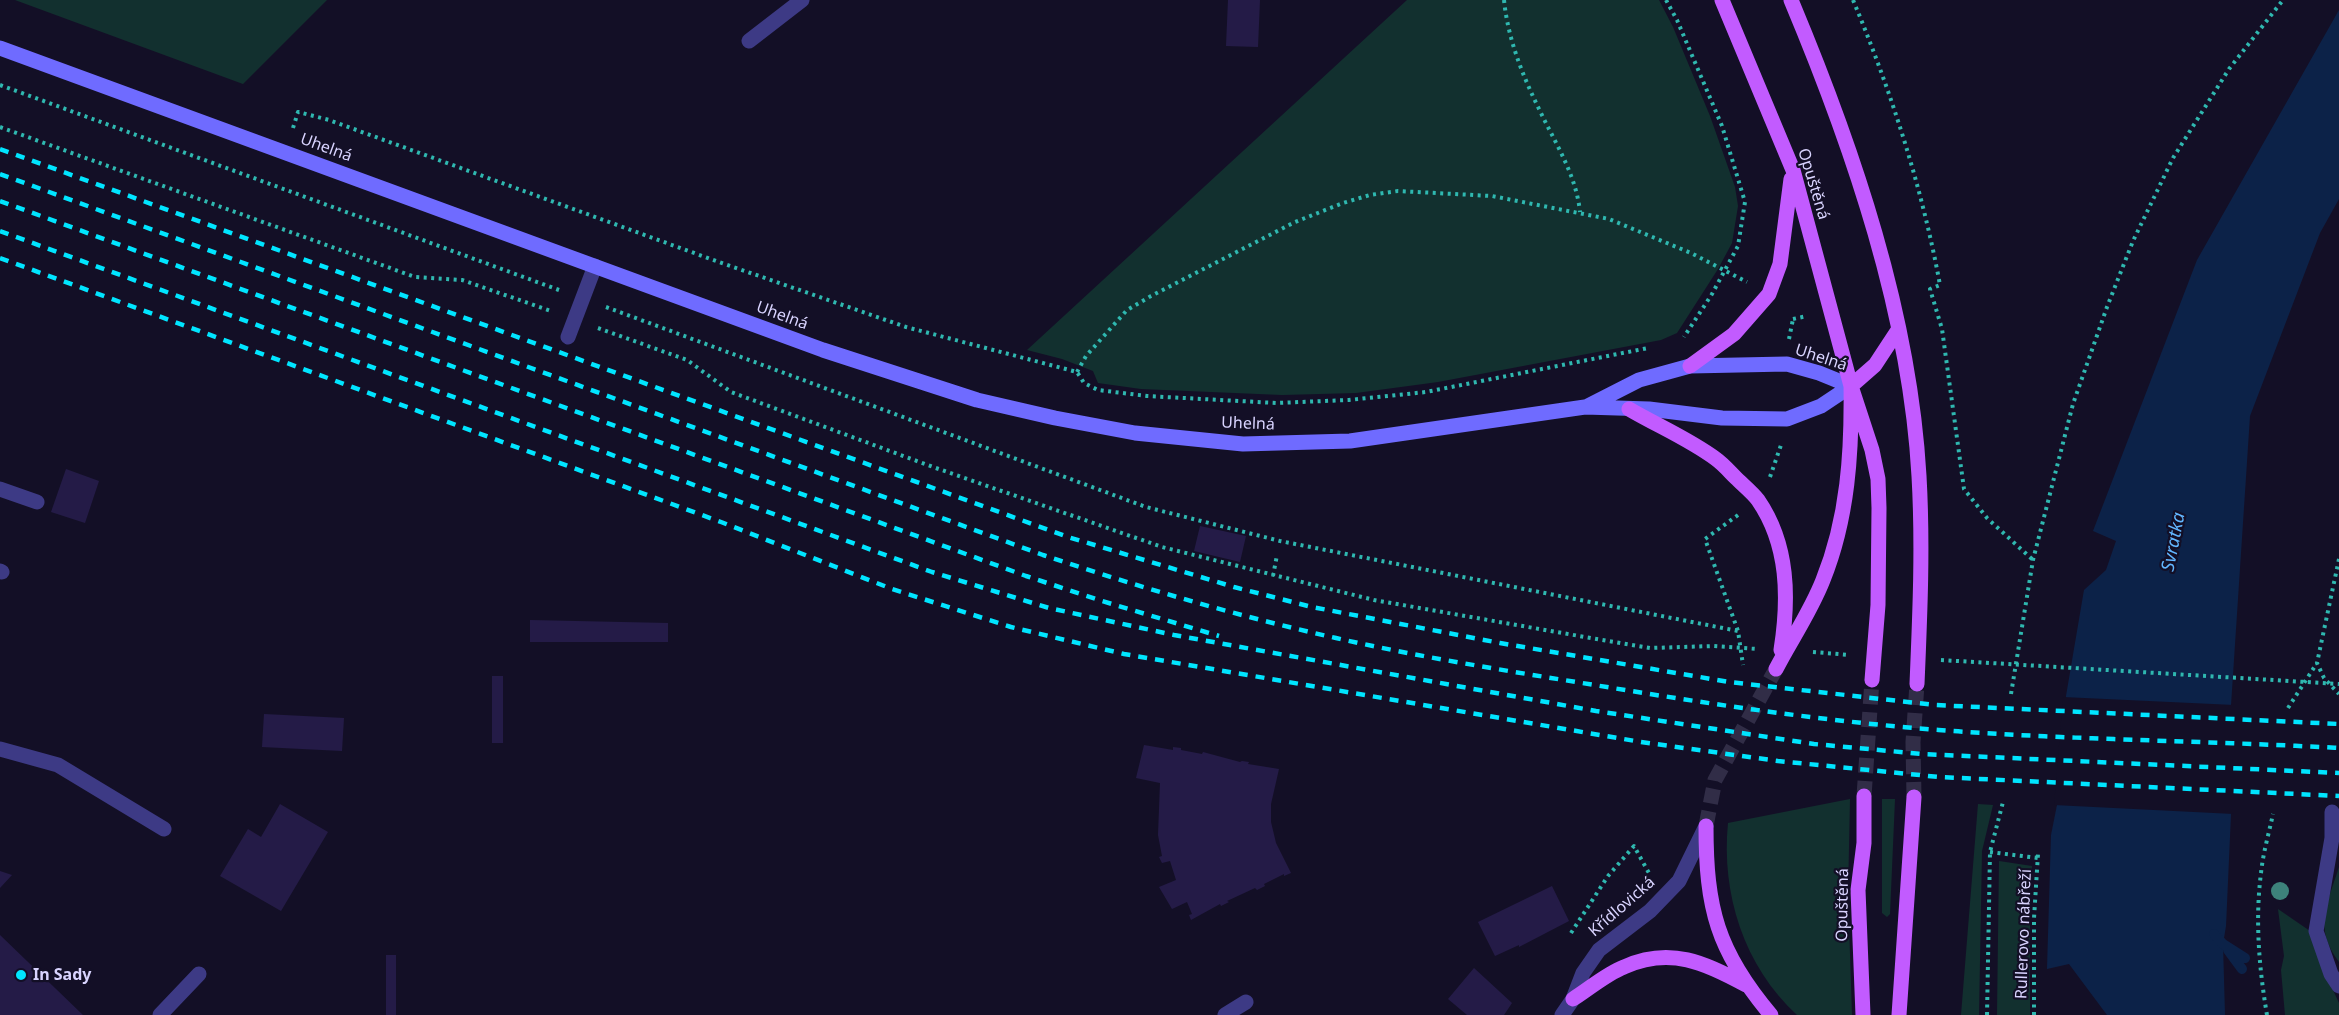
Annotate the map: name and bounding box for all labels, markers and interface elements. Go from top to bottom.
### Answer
street label: Uhelná [298,130,354,166]
street label: Opuštěná [1793,146,1833,222]
street label: Uhelná [754,298,810,334]
street label: Uhelná [1793,341,1849,375]
street label: Uhelná [1221,413,1275,435]
water label: Svratka [2158,511,2190,573]
street label: Opuštěná [1833,868,1853,942]
street label: Rullerovo nábřeží [2012,869,2036,999]
street label: Křídlovická [1585,873,1659,941]
place label: In Sady [33,965,91,985]
marker: In Sady [14,968,28,982]

